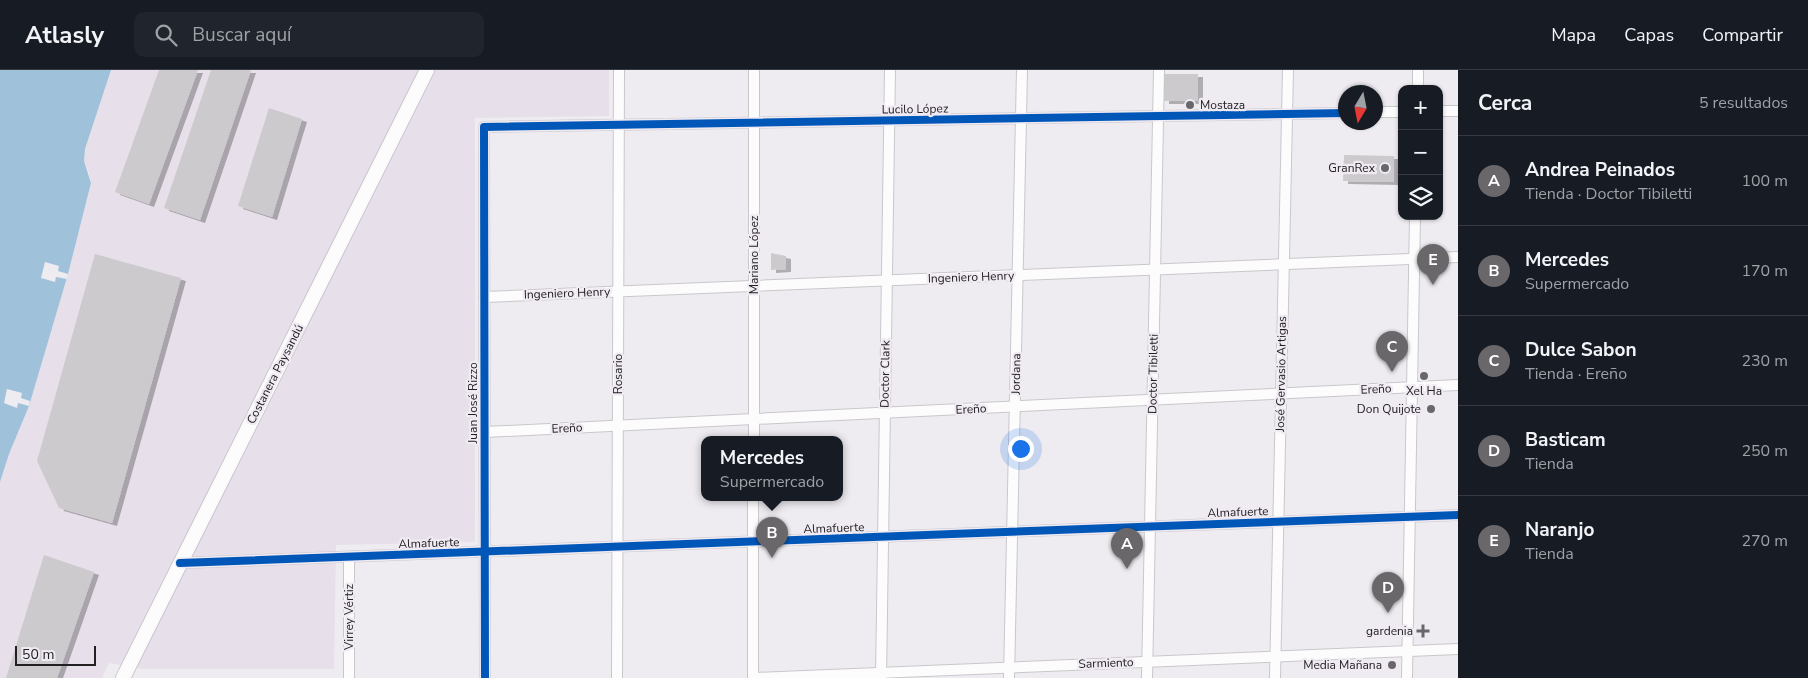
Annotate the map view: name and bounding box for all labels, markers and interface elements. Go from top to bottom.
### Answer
search box [134,12,484,57]
text: Atlasly [25,19,104,51]
icon: search [152,21,180,49]
text: Buscar aquí [192,22,292,48]
text: Mapa [1551,23,1596,47]
text: Capas [1624,23,1674,47]
text: Compartir [1702,23,1783,47]
north arrow [1338,85,1383,130]
map controls [1398,85,1443,220]
button: + [1398,85,1443,130]
text: Cerca [1478,89,1532,117]
text: 5 resultados [1699,92,1788,114]
place label: Mostaza [1200,97,1245,113]
marker: Mostaza [1184,99,1196,111]
street label: Lucilo López [881,100,949,118]
button: − [1398,130,1443,175]
text: Andrea Peinados [1525,157,1675,183]
place label: GranRex [1328,160,1376,176]
marker: GranRex [1379,162,1391,174]
text: A [1488,170,1500,192]
text: 100 m [1741,170,1788,192]
button: layers [1398,175,1443,220]
text: Tienda · Doctor Tibiletti [1525,183,1692,205]
street label: Mariano López [746,215,762,294]
pin: E [1417,244,1449,285]
text: Mercedes [1525,247,1609,273]
text: B [1488,260,1500,282]
text: 170 m [1741,260,1788,282]
street label: Ingeniero Henry [928,267,1015,287]
text: Supermercado [1525,273,1629,295]
street label: Ingeniero Henry [524,283,611,303]
street label: José Gervasio Artigas [1272,316,1290,433]
street label: Costanera Paysandú [243,321,307,427]
pin: C [1376,331,1408,372]
street label: Doctor Tibiletti [1144,334,1162,414]
text: Dulce Sabon [1525,337,1637,363]
street label: Doctor Clark [876,339,894,408]
text: C [1489,350,1499,372]
text: 230 m [1741,350,1788,372]
street label: Rosario [610,353,626,394]
street label: Jordana [1008,353,1024,396]
street label: Juan José Rizzo [465,362,481,445]
text: Tienda · Ereño [1525,363,1627,385]
marker: Xel Ha [1418,370,1430,382]
street label: Ereño [1360,380,1392,398]
place label: Xel Ha [1406,383,1442,399]
street label: Ereño [955,400,987,418]
place label: Don Quijote [1357,401,1421,417]
marker: Don Quijote [1425,403,1437,415]
street label: Ereño [551,419,583,437]
text: Basticam [1525,427,1606,453]
popup [701,436,843,501]
your location [1008,436,1034,462]
text: D [1488,440,1500,462]
text: 250 m [1741,440,1788,462]
text: Mercedes [720,445,804,471]
text: Tienda [1525,453,1574,475]
text: Supermercado [720,471,824,493]
street label: Almafuerte [1207,503,1269,521]
pin: B [756,517,788,558]
text: Naranjo [1525,517,1594,543]
street label: Almafuerte [803,519,865,537]
pin: A [1111,528,1143,569]
text: E [1489,530,1499,552]
text: 270 m [1741,530,1788,552]
street label: Almafuerte [398,534,460,552]
text: Tienda [1525,543,1574,565]
pin: D [1372,572,1404,613]
street label: Virrey Vértiz [341,583,357,651]
place label: gardenia [1366,623,1413,639]
marker: gardenia [1417,625,1429,637]
scale bar [15,643,96,666]
text: 50 m [22,645,54,664]
street label: Sarmiento [1078,654,1134,672]
place label: Media Mañana [1303,657,1382,673]
marker: Media Mañana [1386,659,1398,671]

